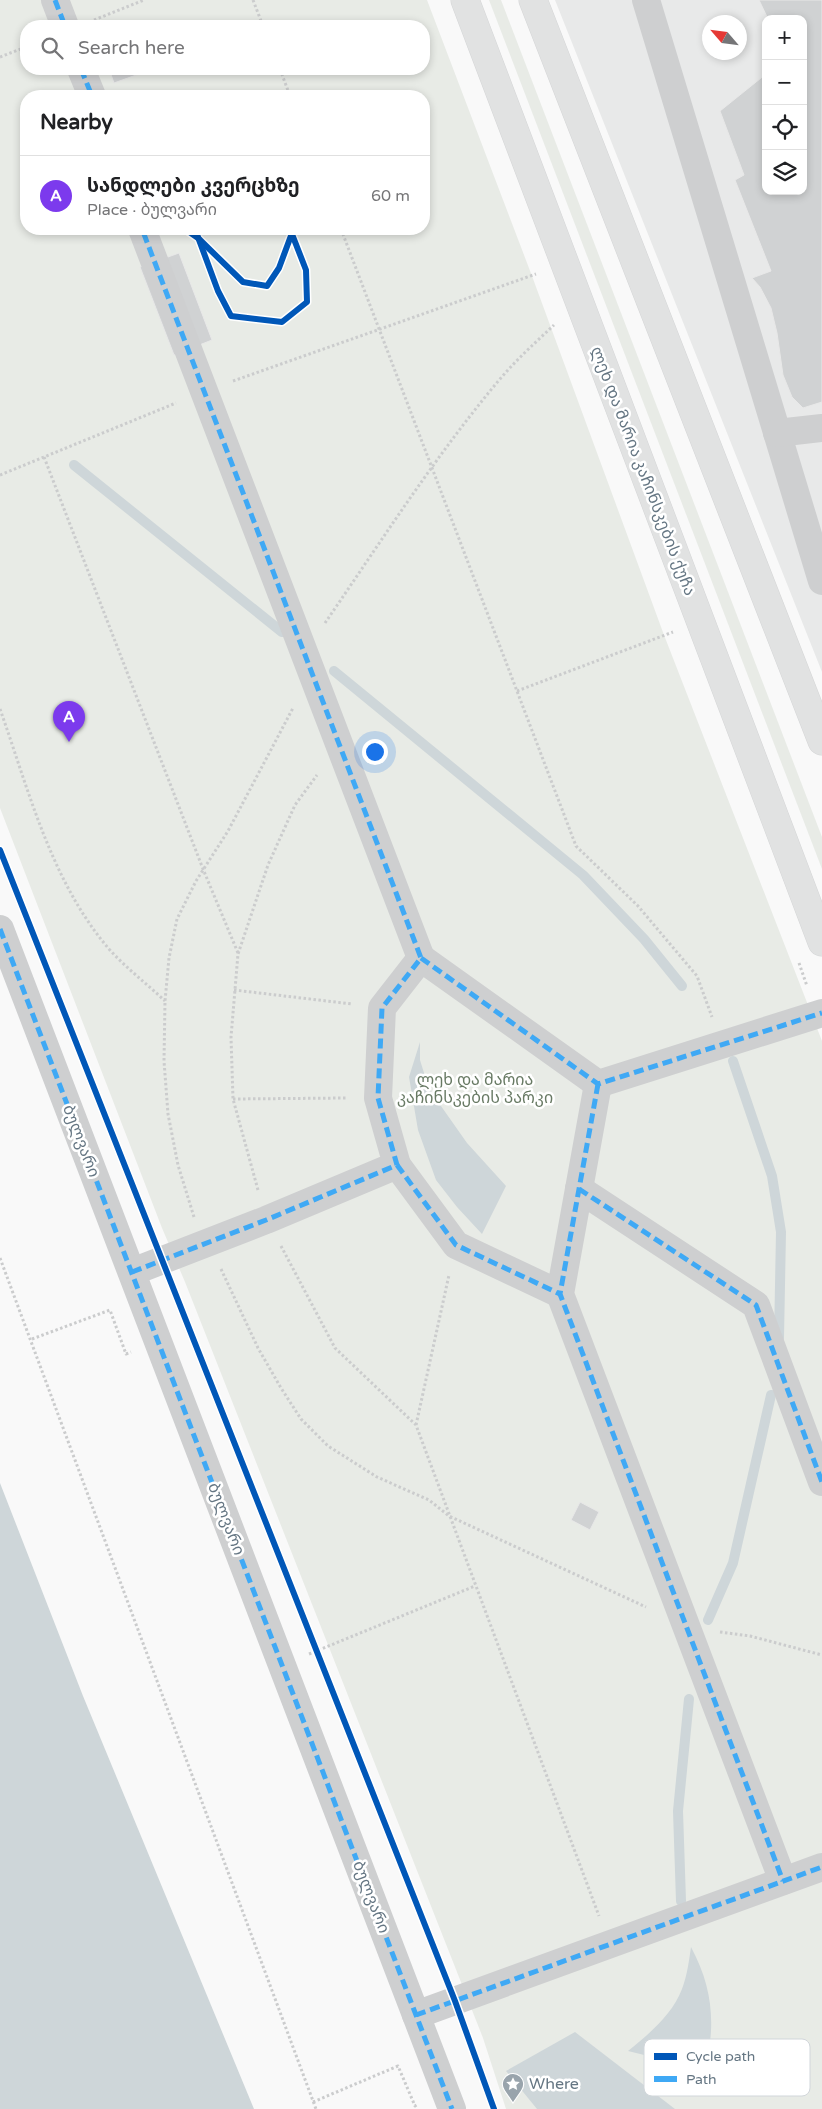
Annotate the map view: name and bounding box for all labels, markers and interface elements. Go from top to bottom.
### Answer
north arrow [702,15,747,60]
map controls [762,15,807,195]
button: + [762,15,807,60]
search box [20,20,430,75]
icon: search [38,34,66,62]
text: Search here [78,37,185,59]
button: − [762,60,807,105]
button: locate [762,105,807,150]
text: Nearby [40,110,113,135]
button: layers [762,150,807,195]
text: სანდლები კვერცხზე [87,175,300,197]
text: A [50,186,62,206]
text: 60 m [371,186,410,206]
text: Place · ბულვარი [87,200,217,220]
street label: ლეხ და მარია კაჩინსკების ქუჩა [586,344,700,598]
pin: A [53,701,85,742]
your location [362,739,388,765]
park label: ლეხ და მარია კაჩინსკების პარკი [397,1070,553,1108]
street label: ბულვარი [58,1102,104,1180]
street label: ბულვარი [203,1480,249,1558]
street label: ბულვარი [348,1858,394,1936]
legend [644,2039,810,2096]
text: Cycle path [686,2048,755,2065]
text: Path [686,2071,717,2088]
place icon: Where [501,2072,525,2103]
place label: Where [529,2074,579,2094]

